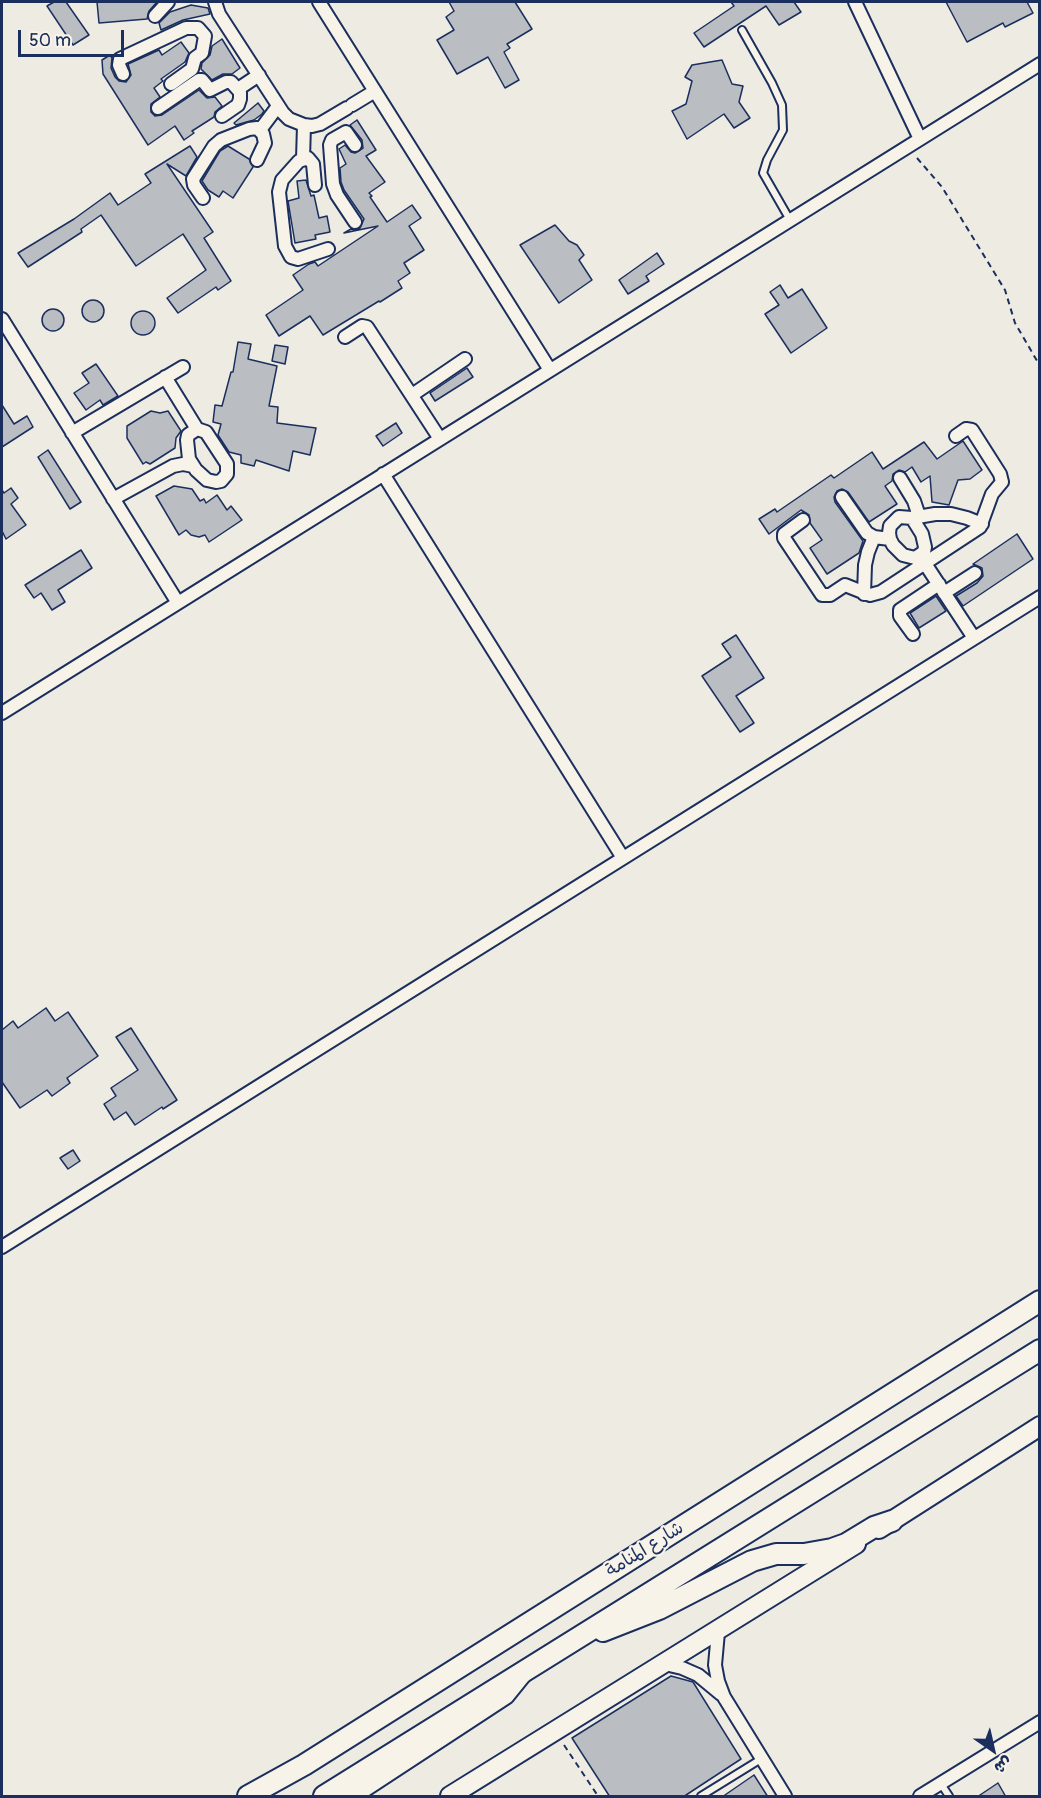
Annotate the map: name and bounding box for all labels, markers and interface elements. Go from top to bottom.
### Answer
scale bar [21,18,128,56]
text: 50 m [29,29,71,52]
street label: شارع المنامة [602,1518,688,1582]
north arrow [963,1720,1023,1780]
text: ش [990,1752,1016,1778]

